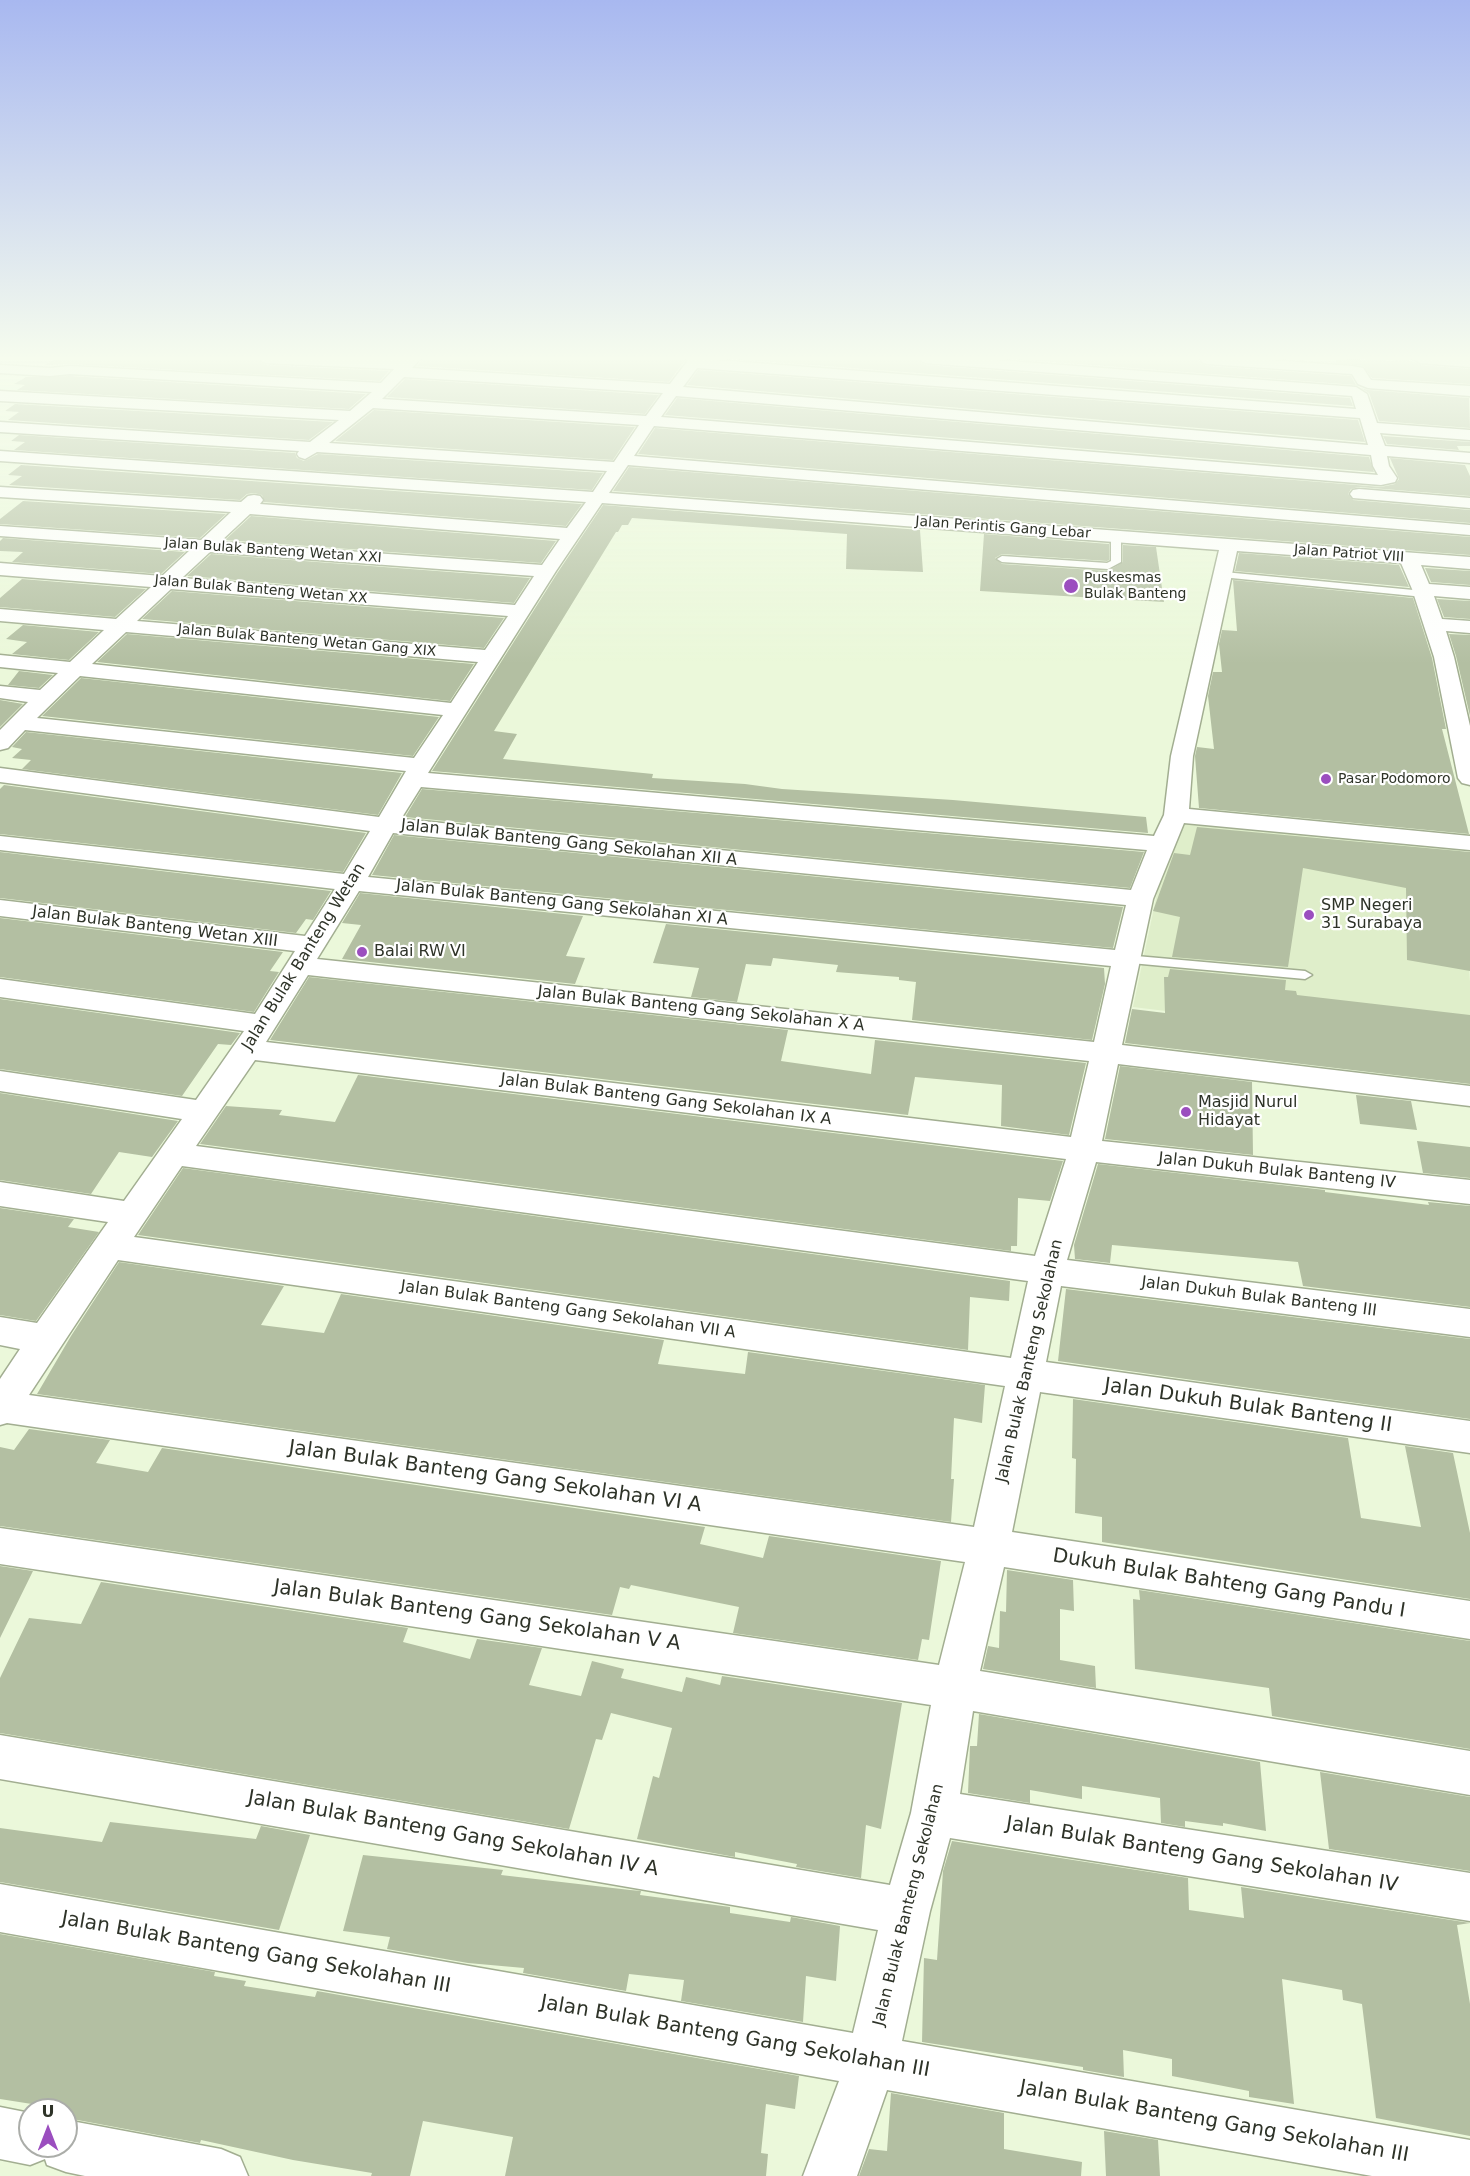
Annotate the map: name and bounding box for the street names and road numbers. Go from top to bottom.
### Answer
street label: Jalan Perintis Gang Lebar [915,513,1091,543]
street label: Jalan Bulak Banteng Wetan XXI [164,535,382,567]
street label: Jalan Patriot VIII [1293,542,1405,566]
street label: Jalan Bulak Banteng Wetan XX [154,572,368,608]
street label: Jalan Bulak Banteng Wetan Gang XIX [177,621,437,661]
street label: Jalan Bulak Banteng Gang Sekolahan XII A [400,816,738,870]
street label: Jalan Bulak Banteng Wetan [238,860,370,1054]
street label: Jalan Bulak Banteng Gang Sekolahan XI A [395,876,729,930]
street label: Jalan Bulak Banteng Wetan XIII [31,902,279,952]
street label: Jalan Bulak Banteng Gang Sekolahan X A [537,982,865,1036]
street label: Jalan Bulak Banteng Gang Sekolahan IX A [499,1070,833,1130]
street label: Jalan Dukuh Bulak Banteng IV [1157,1149,1397,1193]
street label: Jalan Bulak Banteng Sekolahan [993,1238,1067,1484]
street label: Jalan Dukuh Bulak Banteng III [1140,1273,1378,1321]
street label: Jalan Bulak Banteng Gang Sekolahan VII A [399,1277,737,1343]
street label: Jalan Dukuh Bulak Banteng II [1103,1374,1393,1438]
street label: Jalan Bulak Banteng Gang Sekolahan VI A [287,1436,703,1518]
street label: Dukuh Bulak Bahteng Gang Pandu I [1051,1544,1407,1624]
street label: Jalan Bulak Banteng Gang Sekolahan V A [272,1576,682,1656]
street label: Jalan Bulak Banteng Sekolahan [870,1782,948,2028]
street label: Jalan Bulak Banteng Gang Sekolahan IV A [246,1786,660,1882]
street label: Jalan Bulak Banteng Gang Sekolahan IV [1004,1812,1400,1898]
street label: Jalan Bulak Banteng Gang Sekolahan III [60,1907,452,1999]
street label: Jalan Bulak Banteng Gang Sekolahan III [539,1991,931,2083]
street label: Jalan Bulak Banteng Gang Sekolahan III [1018,2076,1410,2168]

